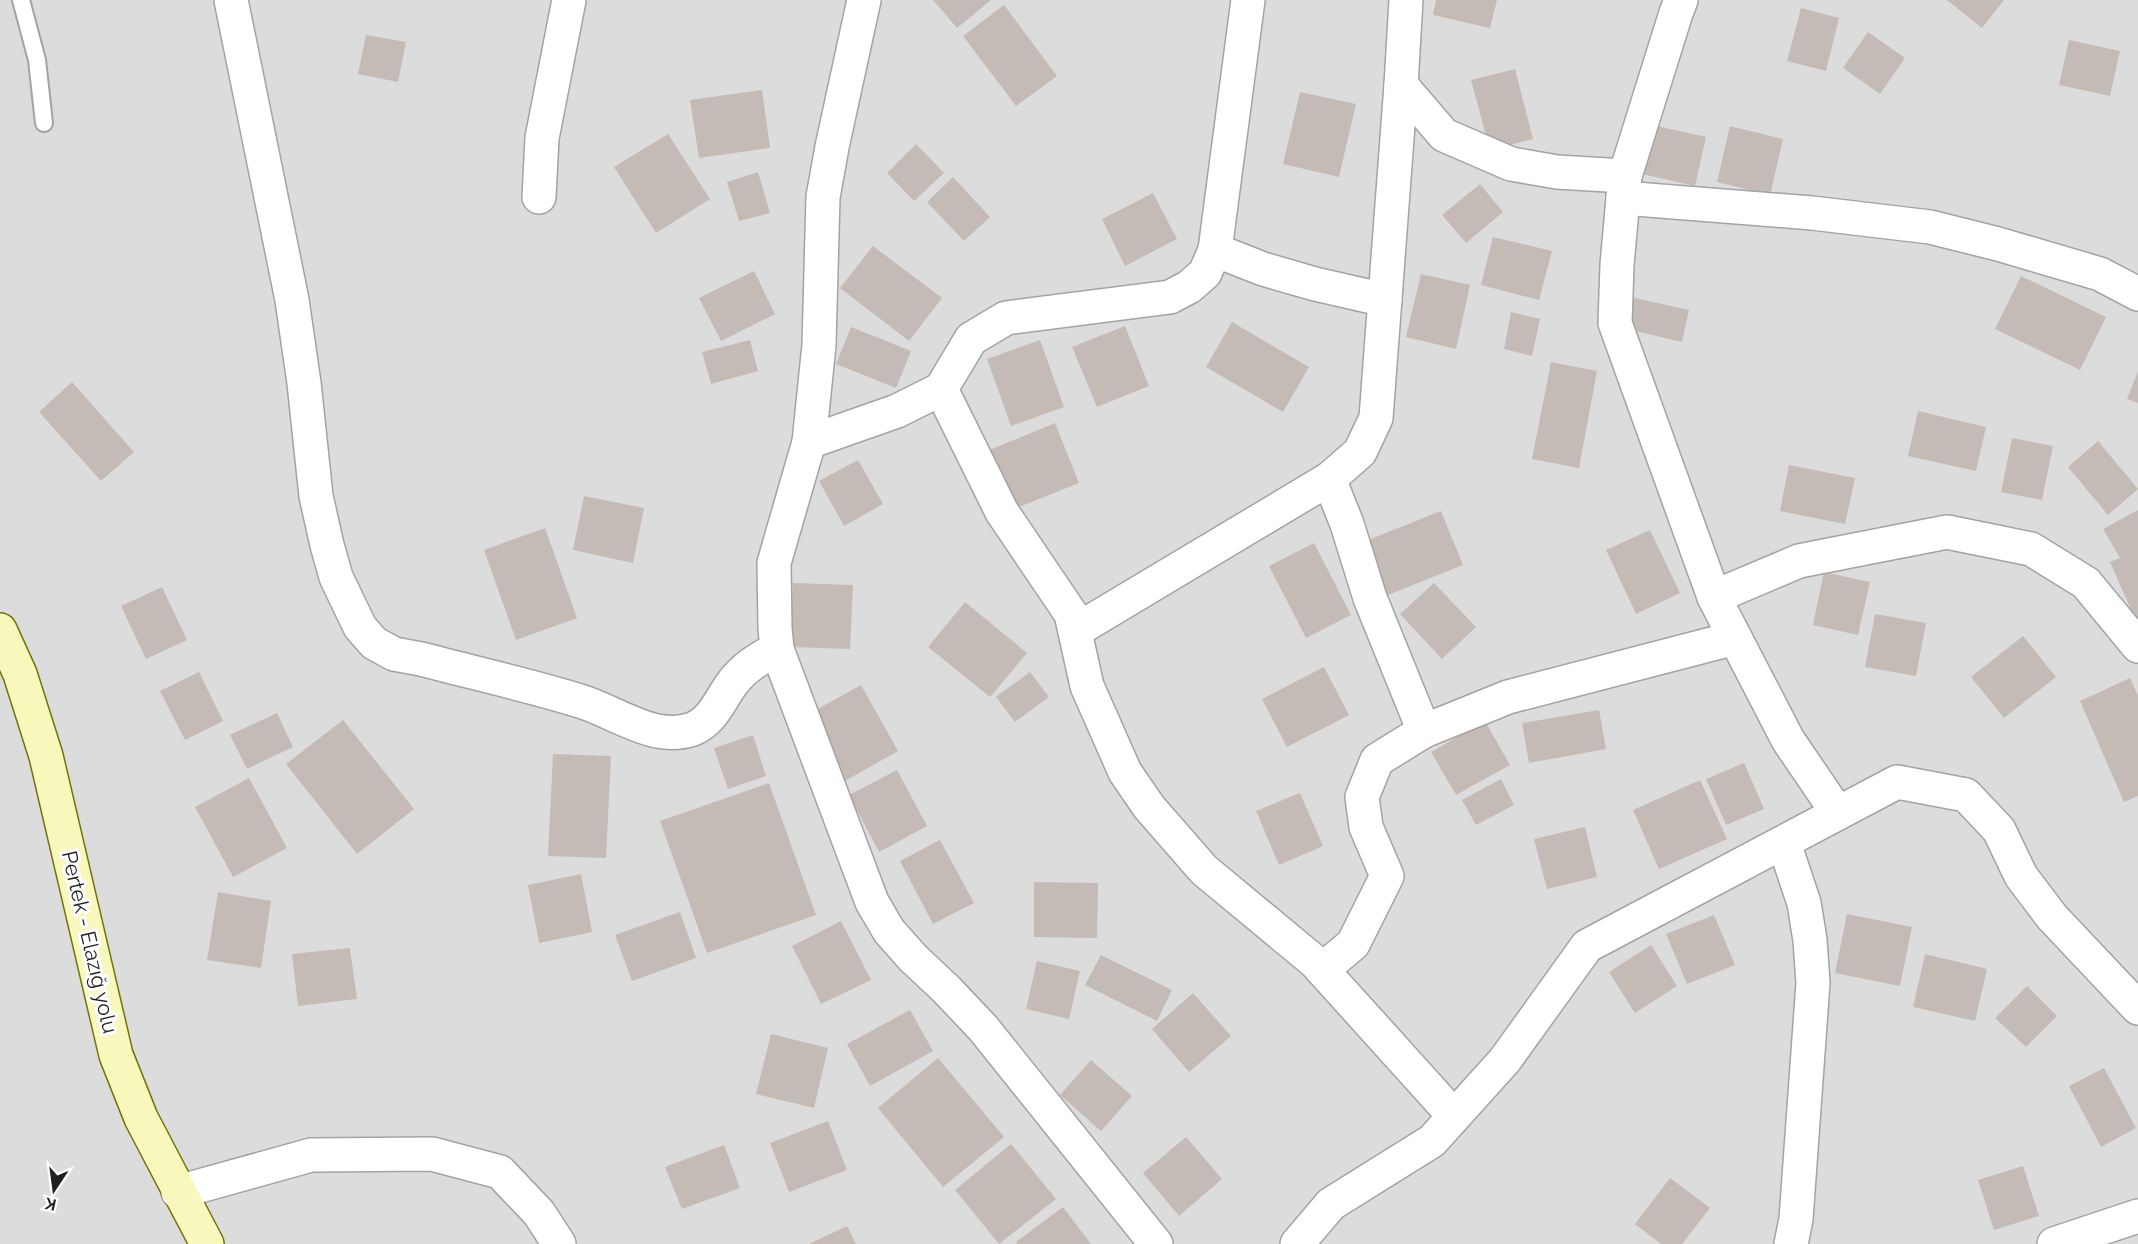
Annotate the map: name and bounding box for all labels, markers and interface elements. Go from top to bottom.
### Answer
street label: Pertek - Elazığ yolu [57,848,123,1036]
north arrow [24,1160,84,1220]
text: K [43,1194,58,1215]

